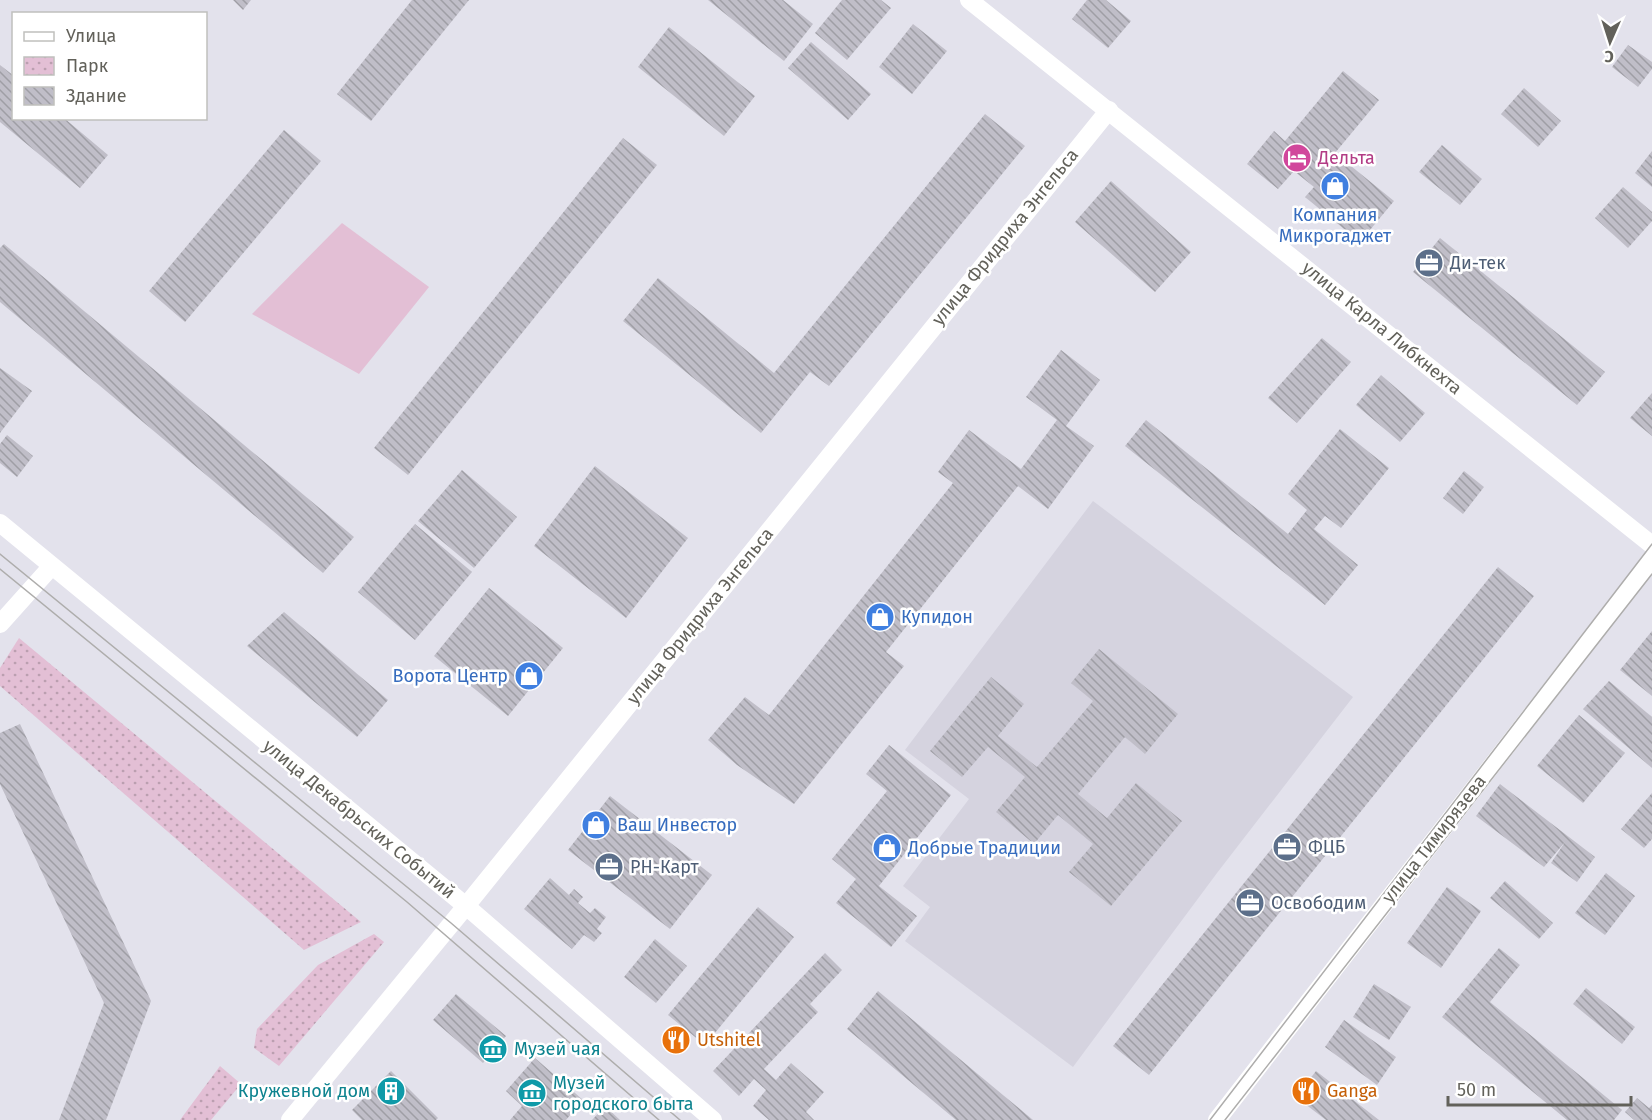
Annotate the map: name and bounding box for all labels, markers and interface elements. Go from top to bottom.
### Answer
legend [12,12,207,120]
north arrow [1580,12,1640,72]
text: Улица [66,25,116,47]
text: С [1603,47,1614,66]
text: Парк [66,55,109,77]
text: Здание [66,85,127,107]
hotel icon: Дельта [1281,142,1313,174]
street label: улица Фридриха Энгельса [927,144,1083,330]
place label: Дельта [1317,147,1375,169]
shop icon: Компания Микрогаджет [1319,170,1351,202]
place label: Компания Микрогаджет [1279,204,1392,247]
office icon: Ди-тек [1413,247,1445,279]
place label: Ди-тек [1449,252,1506,274]
street label: улица Карла Либкнехта [1298,257,1466,399]
street label: улица Фридриха Энгельса [622,523,778,709]
shop icon: Купидон [864,601,896,633]
place label: Купидон [901,606,973,628]
shop icon: Ворота Центр [513,660,545,692]
place label: Ворота Центр [393,665,508,687]
street label: улица Декабрьских Событий [258,735,460,903]
street label: улица Тимирязева [1377,771,1491,907]
shop icon: Ваш Инвестор [580,809,612,841]
place label: Ваш Инвестор [617,814,737,836]
office icon: ФЦБ [1271,831,1303,863]
shop icon: Добрые Традиции [871,832,903,864]
place label: ФЦБ [1308,836,1345,858]
place label: Добрые Традиции [907,837,1061,859]
office icon: РН-Карт [593,851,625,883]
place label: РН-Карт [630,856,699,878]
office icon: Освободим [1234,887,1266,919]
place label: Освободим [1271,892,1366,914]
restaurant icon: Utshitel [660,1024,692,1056]
place label: Utshitel [697,1029,761,1051]
museum icon: Музей чая [477,1033,509,1065]
place label: Музей чая [514,1038,601,1060]
scale bar [1448,1069,1631,1107]
place label: Музей городского быта [553,1072,694,1115]
building icon: Кружевной дом [375,1075,407,1107]
restaurant icon: Ganga [1290,1075,1322,1107]
museum icon: Музей городского быта [516,1077,548,1109]
text: 50 m [1457,1079,1496,1101]
place label: Кружевной дом [238,1080,370,1102]
place label: Ganga [1327,1080,1378,1102]

